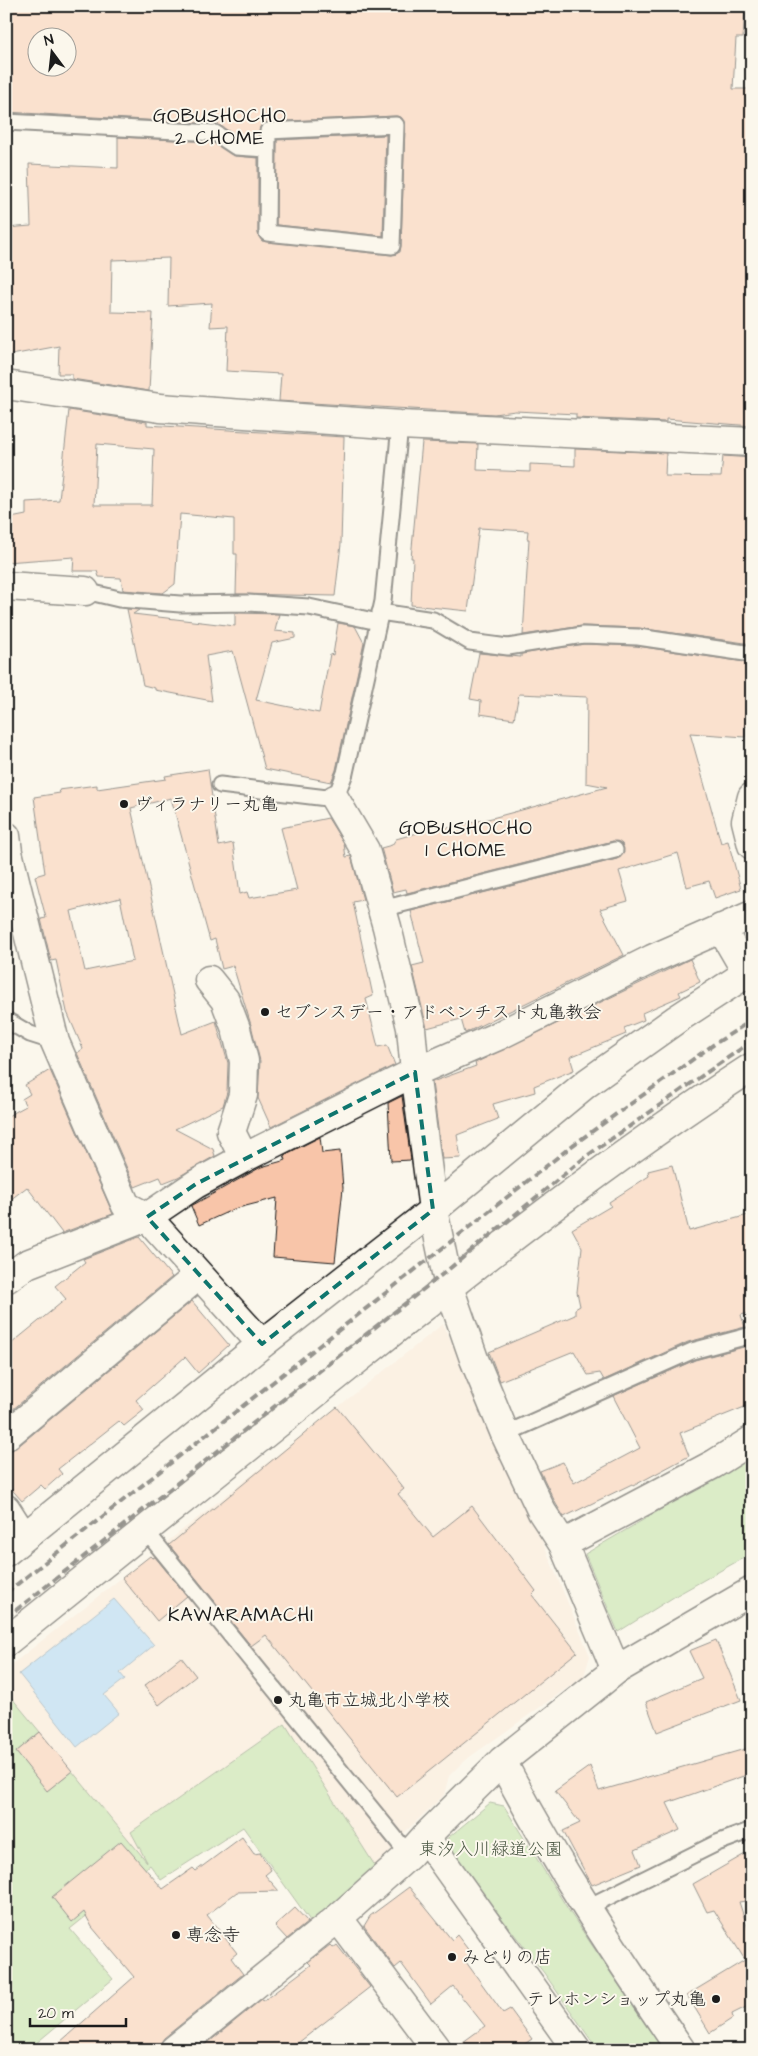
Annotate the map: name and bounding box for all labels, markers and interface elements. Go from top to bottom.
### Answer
north arrow [28,28,78,78]
text: N [42,30,56,51]
district label: GOBUSHOCHO 2 CHOME [153,103,287,152]
place label: ヴィラナリー丸亀 [134,792,278,817]
marker: ヴィラナリー丸亀 [118,798,130,810]
district label: GOBUSHOCHO 1 CHOME [399,815,533,864]
place label: セブンスデー・アドベンチスト丸亀教会 [275,1000,602,1025]
marker: セブンスデー・アドベンチスト丸亀教会 [259,1006,271,1018]
district label: KAWARAMACHI [168,1602,314,1629]
place label: 丸亀市立城北小学校 [288,1688,450,1713]
marker: 丸亀市立城北小学校 [272,1694,284,1706]
park label: 東汐入川緑道公園 [419,1837,563,1862]
place label: 専念寺 [186,1923,240,1948]
marker: 専念寺 [170,1929,182,1941]
place label: みどりの店 [462,1945,552,1970]
marker: みどりの店 [446,1951,458,1963]
place label: テレホンショップ丸亀 [527,1987,706,2012]
marker: テレホンショップ丸亀 [710,1993,722,2005]
scale bar [30,1996,126,2028]
text: 20 m [38,2003,74,2024]

